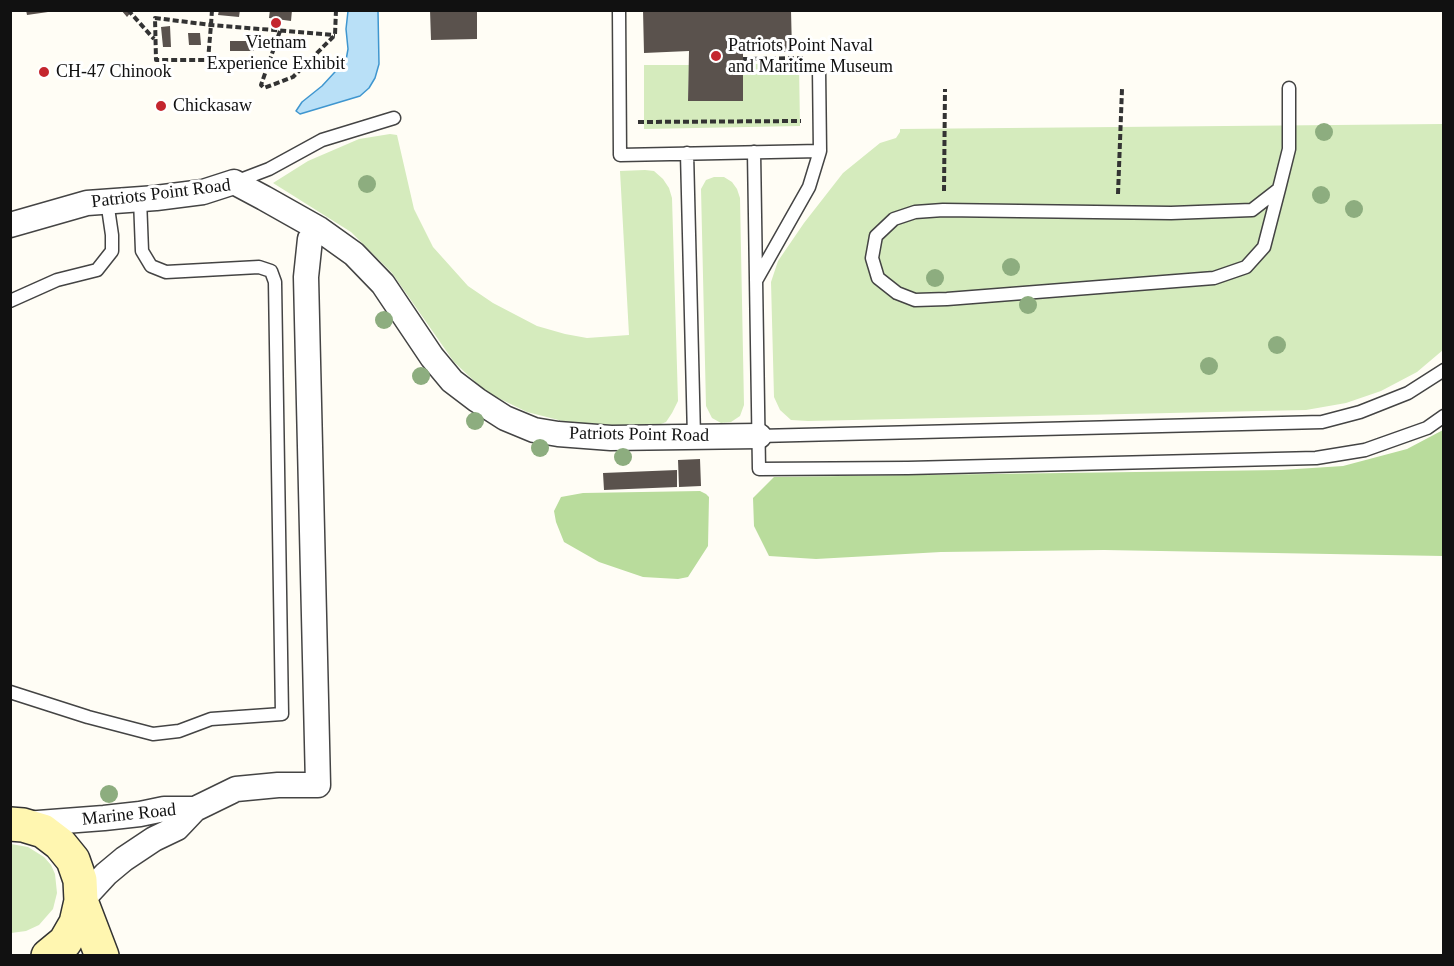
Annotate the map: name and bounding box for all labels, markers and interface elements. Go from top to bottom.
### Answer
marker: Vietnam Experience Exhibit [269,16,283,30]
place label: Vietnam Experience Exhibit [207,32,345,74]
place label: Patriots Point Naval and Maritime Museum [728,35,893,78]
marker: Patriots Point Naval and Maritime Museum [709,49,723,63]
place label: CH-47 Chinook [56,61,172,83]
marker: CH-47 Chinook [37,65,51,79]
place label: Chickasaw [173,95,252,117]
marker: Chickasaw [154,99,168,113]
street label: Patriots Point Road [90,175,232,213]
street label: Patriots Point Road [569,423,709,447]
street label: Marine Road [81,799,177,831]

